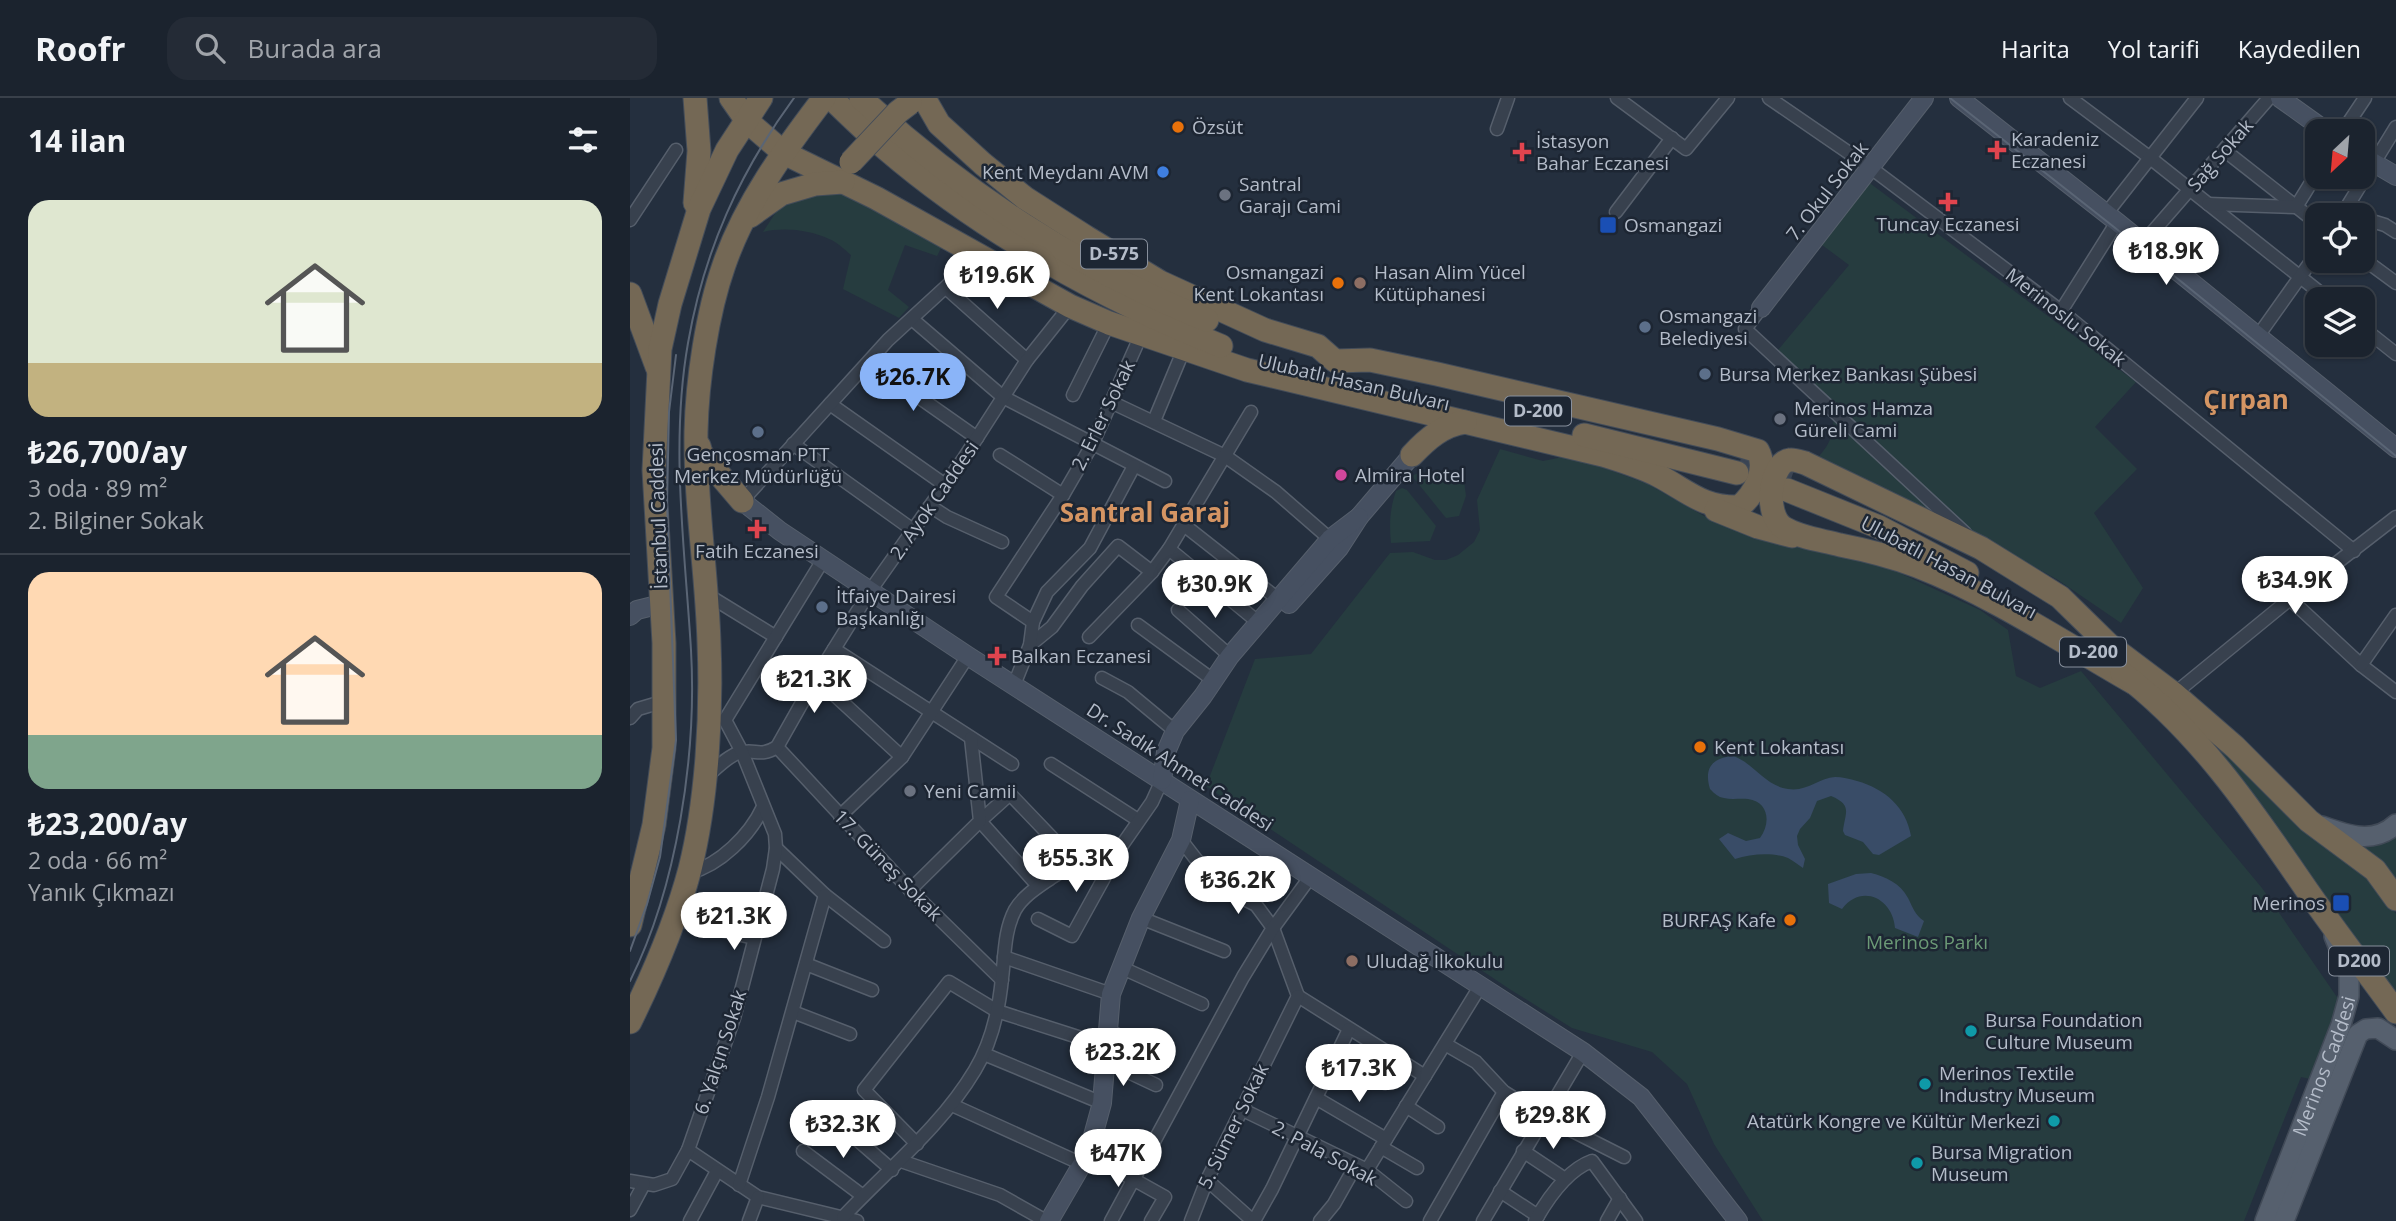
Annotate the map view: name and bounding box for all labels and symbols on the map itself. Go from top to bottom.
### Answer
street label: Sağ Sokak [2181,113,2259,197]
place label: Özsüt [1192,114,1243,140]
marker: Özsüt [1170,119,1186,135]
north arrow [2305,119,2375,189]
place label: Karadeniz Eczanesi [2011,126,2099,174]
place label: İstasyon Bahar Eczanesi [1536,128,1669,176]
street label: 7. Okul Sokak [1780,136,1874,246]
marker: Karadeniz Eczanesi [1989,142,2005,158]
marker: İstasyon Bahar Eczanesi [1514,144,1530,160]
place label: Kent Meydanı AVM [982,159,1149,185]
marker: Kent Meydanı AVM [1155,164,1171,180]
place label: Santral Garajı Cami [1239,171,1341,219]
marker: Santral Garajı Cami [1217,187,1233,203]
marker: Tuncay Eczanesi [1940,194,1956,210]
place label: Tuncay Eczanesi [1876,211,2020,237]
place label: Osmangazi [1624,212,1722,238]
marker: Osmangazi [1598,215,1618,235]
pin: ₺18.9K [2109,228,2223,287]
road number: D-575 [1081,239,1147,268]
pin: ₺19.6K [940,252,1054,311]
place label: Osmangazi Kent Lokantası [1194,259,1324,307]
place label: Hasan Alim Yücel Kütüphanesi [1374,259,1526,307]
street label: Merinoslu Sokak [2000,262,2132,372]
marker: Osmangazi Kent Lokantası [1330,275,1346,291]
marker: Hasan Alim Yücel Kütüphanesi [1352,275,1368,291]
place label: Osmangazi Belediyesi [1659,303,1757,351]
marker: Osmangazi Belediyesi [1637,319,1653,335]
street label: Ulubatlı Hasan Bulvarı [1256,347,1452,417]
pin: ₺26.7K [856,354,970,413]
street label: 2. Erler Sokak [1065,356,1141,474]
place label: Bursa Merkez Bankası Şübesi [1719,361,1977,387]
marker: Bursa Merkez Bankası Şübesi [1697,366,1713,382]
district label: Çırpan [2203,381,2289,417]
place label: Merinos Hamza Güreli Cami [1794,395,1933,443]
road number: D-200 [1505,396,1571,426]
marker: Merinos Hamza Güreli Cami [1772,411,1788,427]
marker: Gençosman PTT Merkez Müdürlüğü [750,424,766,440]
street label: 2. Ayok Caddesi [883,436,985,564]
place label: Gençosman PTT Merkez Müdürlüğü [674,441,842,489]
street label: İstanbul Caddesi [642,442,674,590]
place label: Almira Hotel [1355,462,1465,488]
marker: Almira Hotel [1333,467,1349,483]
district label: Santral Garaj [1060,494,1230,530]
street label: Ulubatlı Hasan Bulvarı [1856,510,2042,624]
marker: Fatih Eczanesi [749,521,765,537]
place label: Fatih Eczanesi [695,538,819,564]
pin: ₺34.9K [2238,556,2352,616]
pin: ₺30.9K [1158,560,1272,620]
place label: İtfaiye Dairesi Başkanlığı [836,583,956,631]
marker: İtfaiye Dairesi Başkanlığı [814,599,830,615]
road number: D-200 [2060,638,2126,666]
place label: Balkan Eczanesi [1011,643,1151,669]
marker: Balkan Eczanesi [989,648,1005,664]
pin: ₺21.3K [757,656,871,715]
street label: Dr. Sadık Ahmet Caddesi [1082,697,1278,837]
place label: Kent Lokantası [1714,734,1844,760]
marker: Kent Lokantası [1692,739,1708,755]
place label: Yeni Camii [924,778,1016,804]
marker: Yeni Camii [902,783,918,799]
street label: 17. Güneş Sokak [828,804,948,926]
pin: ₺55.3K [1019,834,1133,894]
pin: ₺36.2K [1181,856,1295,916]
place label: Merinos [2253,890,2325,916]
pin: ₺21.3K [677,892,791,952]
marker: Merinos [2331,893,2351,913]
place label: BURFAŞ Kafe [1662,907,1776,933]
marker: BURFAŞ Kafe [1782,912,1798,928]
park label: Merinos Parkı [1866,929,1988,955]
road number: D200 [2329,946,2389,976]
place label: Uludağ İlkokulu [1366,948,1503,974]
marker: Uludağ İlkokulu [1344,953,1360,969]
street label: 6. Yalçın Sokak [688,986,752,1118]
street label: Merinos Caddesi [2286,993,2361,1140]
place label: Bursa Foundation Culture Museum [1985,1007,2143,1055]
marker: Bursa Foundation Culture Museum [1963,1023,1979,1039]
pin: ₺23.2K [1066,1028,1180,1088]
pin: ₺17.3K [1302,1044,1416,1104]
street label: 5. Sümer Sokak [1191,1059,1275,1193]
place label: Merinos Textile Industry Museum [1939,1060,2095,1108]
marker: Merinos Textile Industry Museum [1917,1076,1933,1092]
pin: ₺29.8K [1496,1091,1610,1151]
pin: ₺32.3K [786,1100,900,1160]
place label: Atatürk Kongre ve Kültür Merkezi [1747,1108,2040,1134]
marker: Atatürk Kongre ve Kültür Merkezi [2046,1113,2062,1129]
street label: 2. Pala Sokak [1268,1114,1382,1192]
pin: ₺47K [1077,1130,1159,1189]
place label: Bursa Migration Museum [1931,1139,2072,1187]
marker: Bursa Migration Museum [1909,1155,1925,1171]

